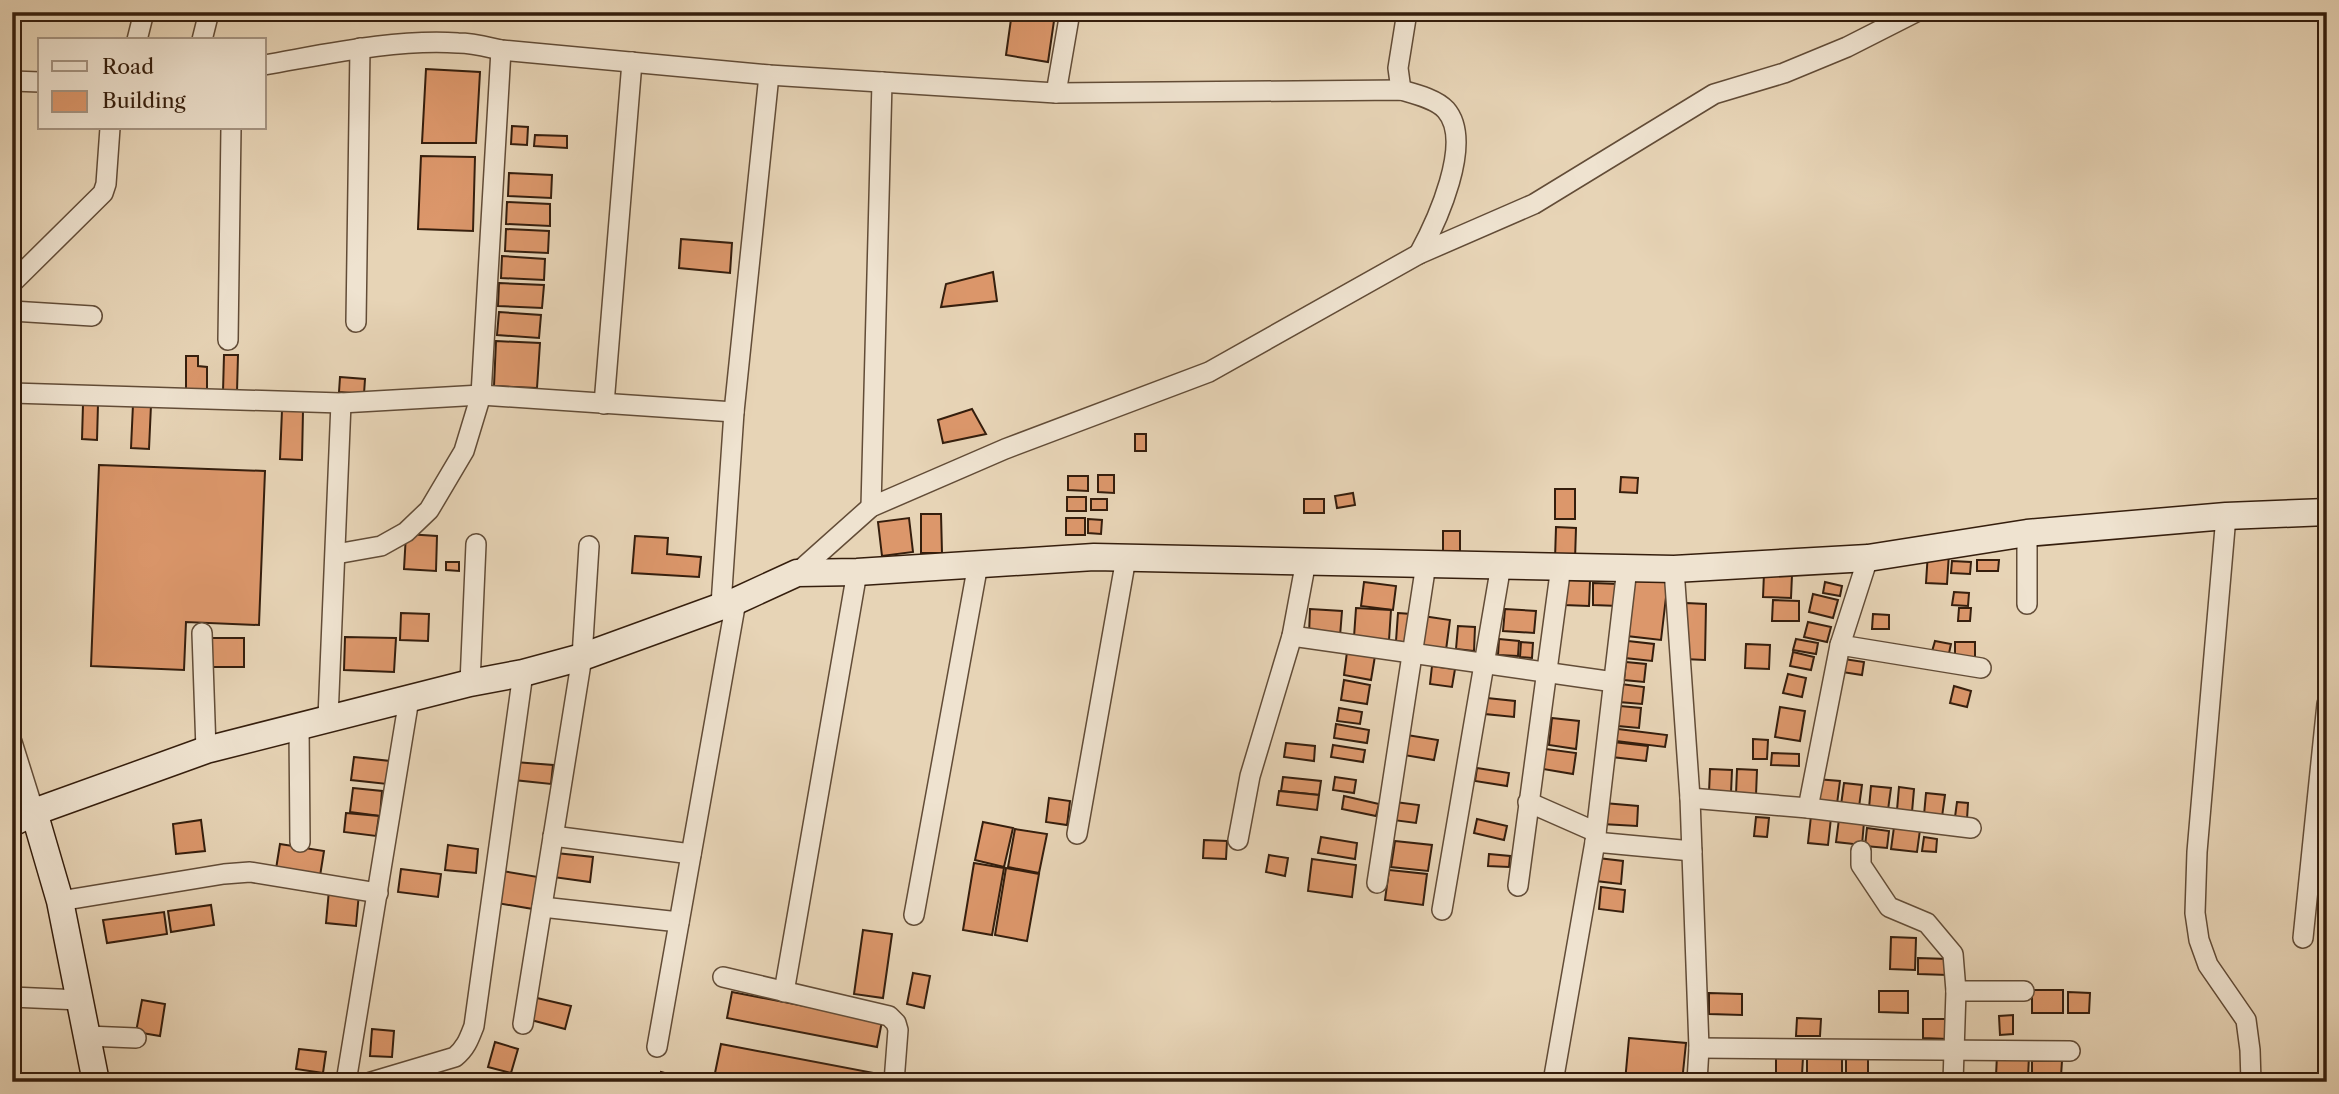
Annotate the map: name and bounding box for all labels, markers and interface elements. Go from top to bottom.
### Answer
legend [38,38,266,130]
text: Road [102,54,154,79]
text: Building [102,88,187,113]

